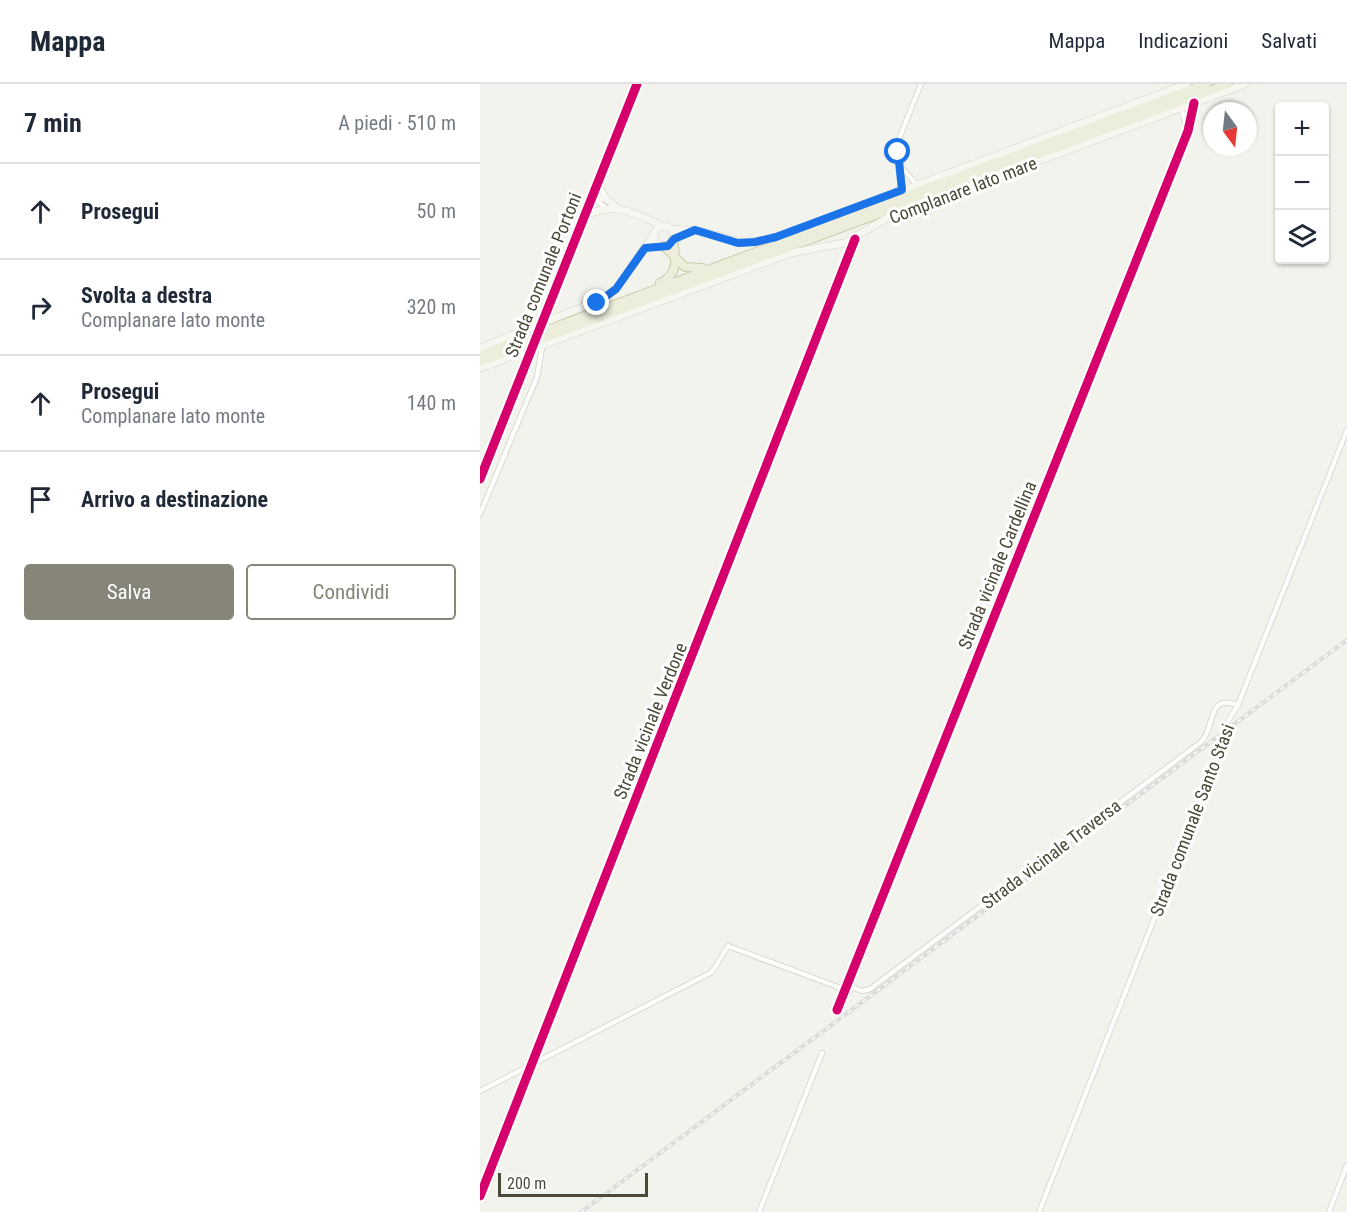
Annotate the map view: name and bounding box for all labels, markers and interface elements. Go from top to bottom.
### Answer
text: Mappa [30,25,105,58]
text: Mappa [1049,29,1105,53]
text: Indicazioni [1138,29,1228,53]
text: Salvati [1261,29,1317,53]
north arrow [1203,102,1257,156]
map controls [1275,102,1329,264]
button: + [1275,102,1329,156]
text: 7 min [24,108,82,138]
text: A piedi · 510 m [338,111,456,135]
route start [884,138,910,164]
street label: Complanare lato mare [886,152,1040,228]
button: − [1275,156,1329,210]
street label: Strada comunale Portoni [500,190,586,360]
icon: ahead [24,195,57,228]
text: Prosegui [81,199,159,224]
text: 50 m [417,199,456,223]
button: layers [1275,210,1329,264]
text: Svolta a destra [81,283,212,308]
route end [583,289,609,315]
icon: right [24,291,57,324]
text: 320 m [407,295,456,319]
text: Complanare lato monte [81,308,265,332]
text: Prosegui [81,379,159,404]
icon: ahead [24,387,57,420]
text: 140 m [407,391,456,415]
text: Complanare lato monte [81,404,265,428]
street label: Strada vicinale Cardellina [954,478,1040,652]
icon: arrive [24,483,57,516]
text: Arrivo a destinazione [81,487,268,512]
button: Salva [24,564,234,620]
button: Condividi [246,564,456,620]
street label: Strada vicinale Verdone [609,640,691,802]
street label: Strada comunale Santo Stasi [1146,721,1238,919]
street label: Strada vicinale Traversa [977,795,1125,913]
scale bar [498,1170,648,1198]
text: 200 m [507,1174,546,1193]

